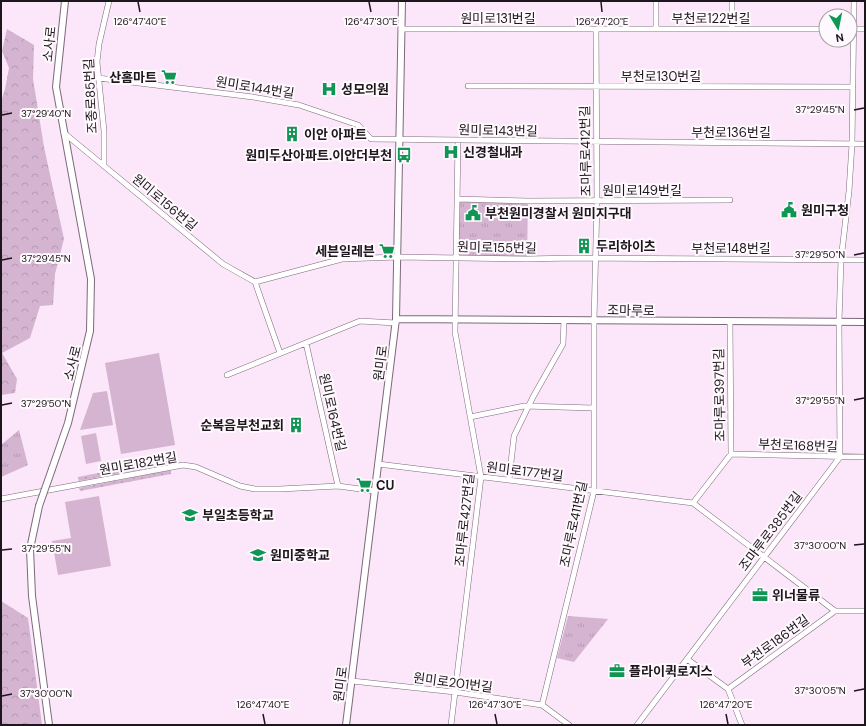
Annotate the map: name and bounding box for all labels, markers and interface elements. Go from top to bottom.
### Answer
north arrow [818,8,858,48]
street label: 원미로131번길 [460,10,536,27]
street label: 부천로122번길 [672,10,750,27]
text: 126°47'40"E [114,15,167,28]
text: 126°47'30"E [344,15,398,28]
text: 126°47'20"E [576,15,629,28]
street label: 소사로 [39,25,60,63]
text: N [835,30,845,45]
street label: 조종로85번길 [80,58,101,134]
supermarket icon: 산홈마트 [160,68,178,86]
street label: 부천로130번길 [621,68,701,85]
place label: 산홈마트 [109,69,157,86]
street label: 원미로144번길 [214,73,296,102]
hospital icon: 성모의원 [320,80,338,98]
place label: 성모의원 [341,81,389,98]
text: 37°29'45"N [795,103,845,116]
street label: 조마루로412번길 [576,105,595,197]
text: 37°29'40"N [21,107,71,120]
street label: 원미로143번길 [458,121,538,140]
street label: 부천로136번길 [691,124,771,141]
building icon: 이안 아파트 [283,125,301,143]
place label: 이안 아파트 [304,126,367,143]
hospital icon: 신경철내과 [442,143,460,161]
place label: 신경철내과 [463,144,523,161]
bus stop icon: 원미두산아파트.이안더부천 [395,146,413,164]
place label: 원미두산아파트.이안더부천 [245,147,392,164]
street label: 원미로156번길 [129,170,201,235]
street label: 원미로149번길 [602,182,682,199]
public building icon: 원미구청 [780,201,798,219]
place label: 원미구청 [801,202,849,219]
public building icon: 부천원미경찰서 원미지구대 [464,204,482,222]
place label: 부천원미경찰서 원미지구대 [485,205,632,222]
building icon: 두리하이츠 [575,237,593,255]
street label: 원미로155번길 [457,238,537,257]
place label: 두리하이츠 [596,238,656,255]
street label: 부천로148번길 [691,240,771,257]
supermarket icon: 세븐일레븐 [378,242,396,260]
place label: 세븐일레븐 [315,243,375,260]
text: 37°29'50"N [795,248,845,261]
text: 37°29'45"N [21,252,71,265]
street label: 조마루로 [607,302,655,319]
street label: 소사로 [60,344,85,383]
street label: 원미로 [370,344,391,382]
street label: 조마루로397번길 [710,348,729,442]
street label: 원미로164번길 [315,371,350,453]
text: 37°29'55"N [795,394,845,407]
text: 37°29'50"N [21,397,71,410]
building icon: 순복음부천교회 [287,416,305,434]
place label: 순복음부천교회 [200,417,284,434]
street label: 부천로168번길 [758,436,838,455]
street label: 원미로182번길 [98,448,178,479]
street label: 원미로177번길 [485,458,565,485]
street label: 조마루로427번길 [451,472,478,568]
supermarket icon: CU [355,476,373,494]
place label: CU [376,477,395,494]
street label: 조마루로411번길 [556,479,591,569]
street label: 조마루로385번길 [735,488,806,574]
school or university icon: 부일초등학교 [181,506,199,524]
place label: 부일초등학교 [202,507,274,524]
text: 37°30'00"N [794,539,846,552]
text: 37°29'55"N [21,542,71,555]
school or university icon: 원미중학교 [249,546,267,564]
place label: 원미중학교 [270,547,330,564]
office icon: 위너물류 [751,586,769,604]
place label: 위너물류 [772,587,820,604]
street label: 부천로186번길 [738,611,813,672]
office icon: 플라이퀵로지스 [608,662,626,680]
place label: 플라이퀵로지스 [629,663,713,680]
street label: 원미로 [330,665,351,703]
street label: 원미로201번길 [412,669,494,696]
text: 37°30'05"N [794,684,846,697]
text: 37°30'00"N [20,687,72,700]
text: 126°47'40"E [237,698,290,711]
text: 126°47'30"E [468,698,522,711]
text: 126°47'20"E [700,698,753,711]

